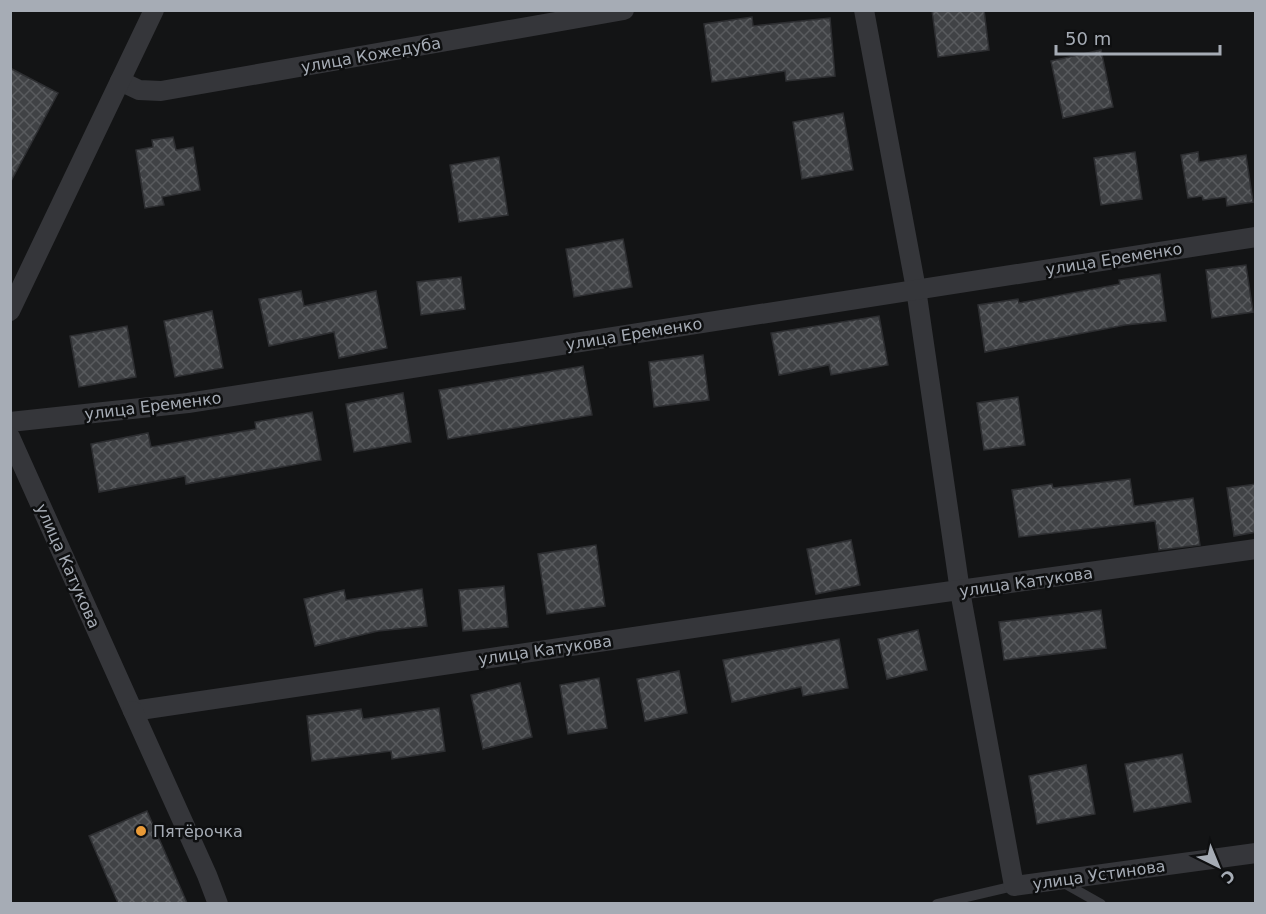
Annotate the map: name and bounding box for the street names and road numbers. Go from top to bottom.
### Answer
street label: улица Кожедуба [300,33,442,77]
street label: улица Еременко [1044,239,1184,279]
street label: улица Еременко [564,314,704,354]
street label: улица Еременко [83,388,223,424]
street label: улица Катукова [32,501,104,631]
street label: улица Катукова [958,563,1094,601]
street label: улица Катукова [477,631,613,669]
street label: улица Устинова [1032,856,1166,894]

